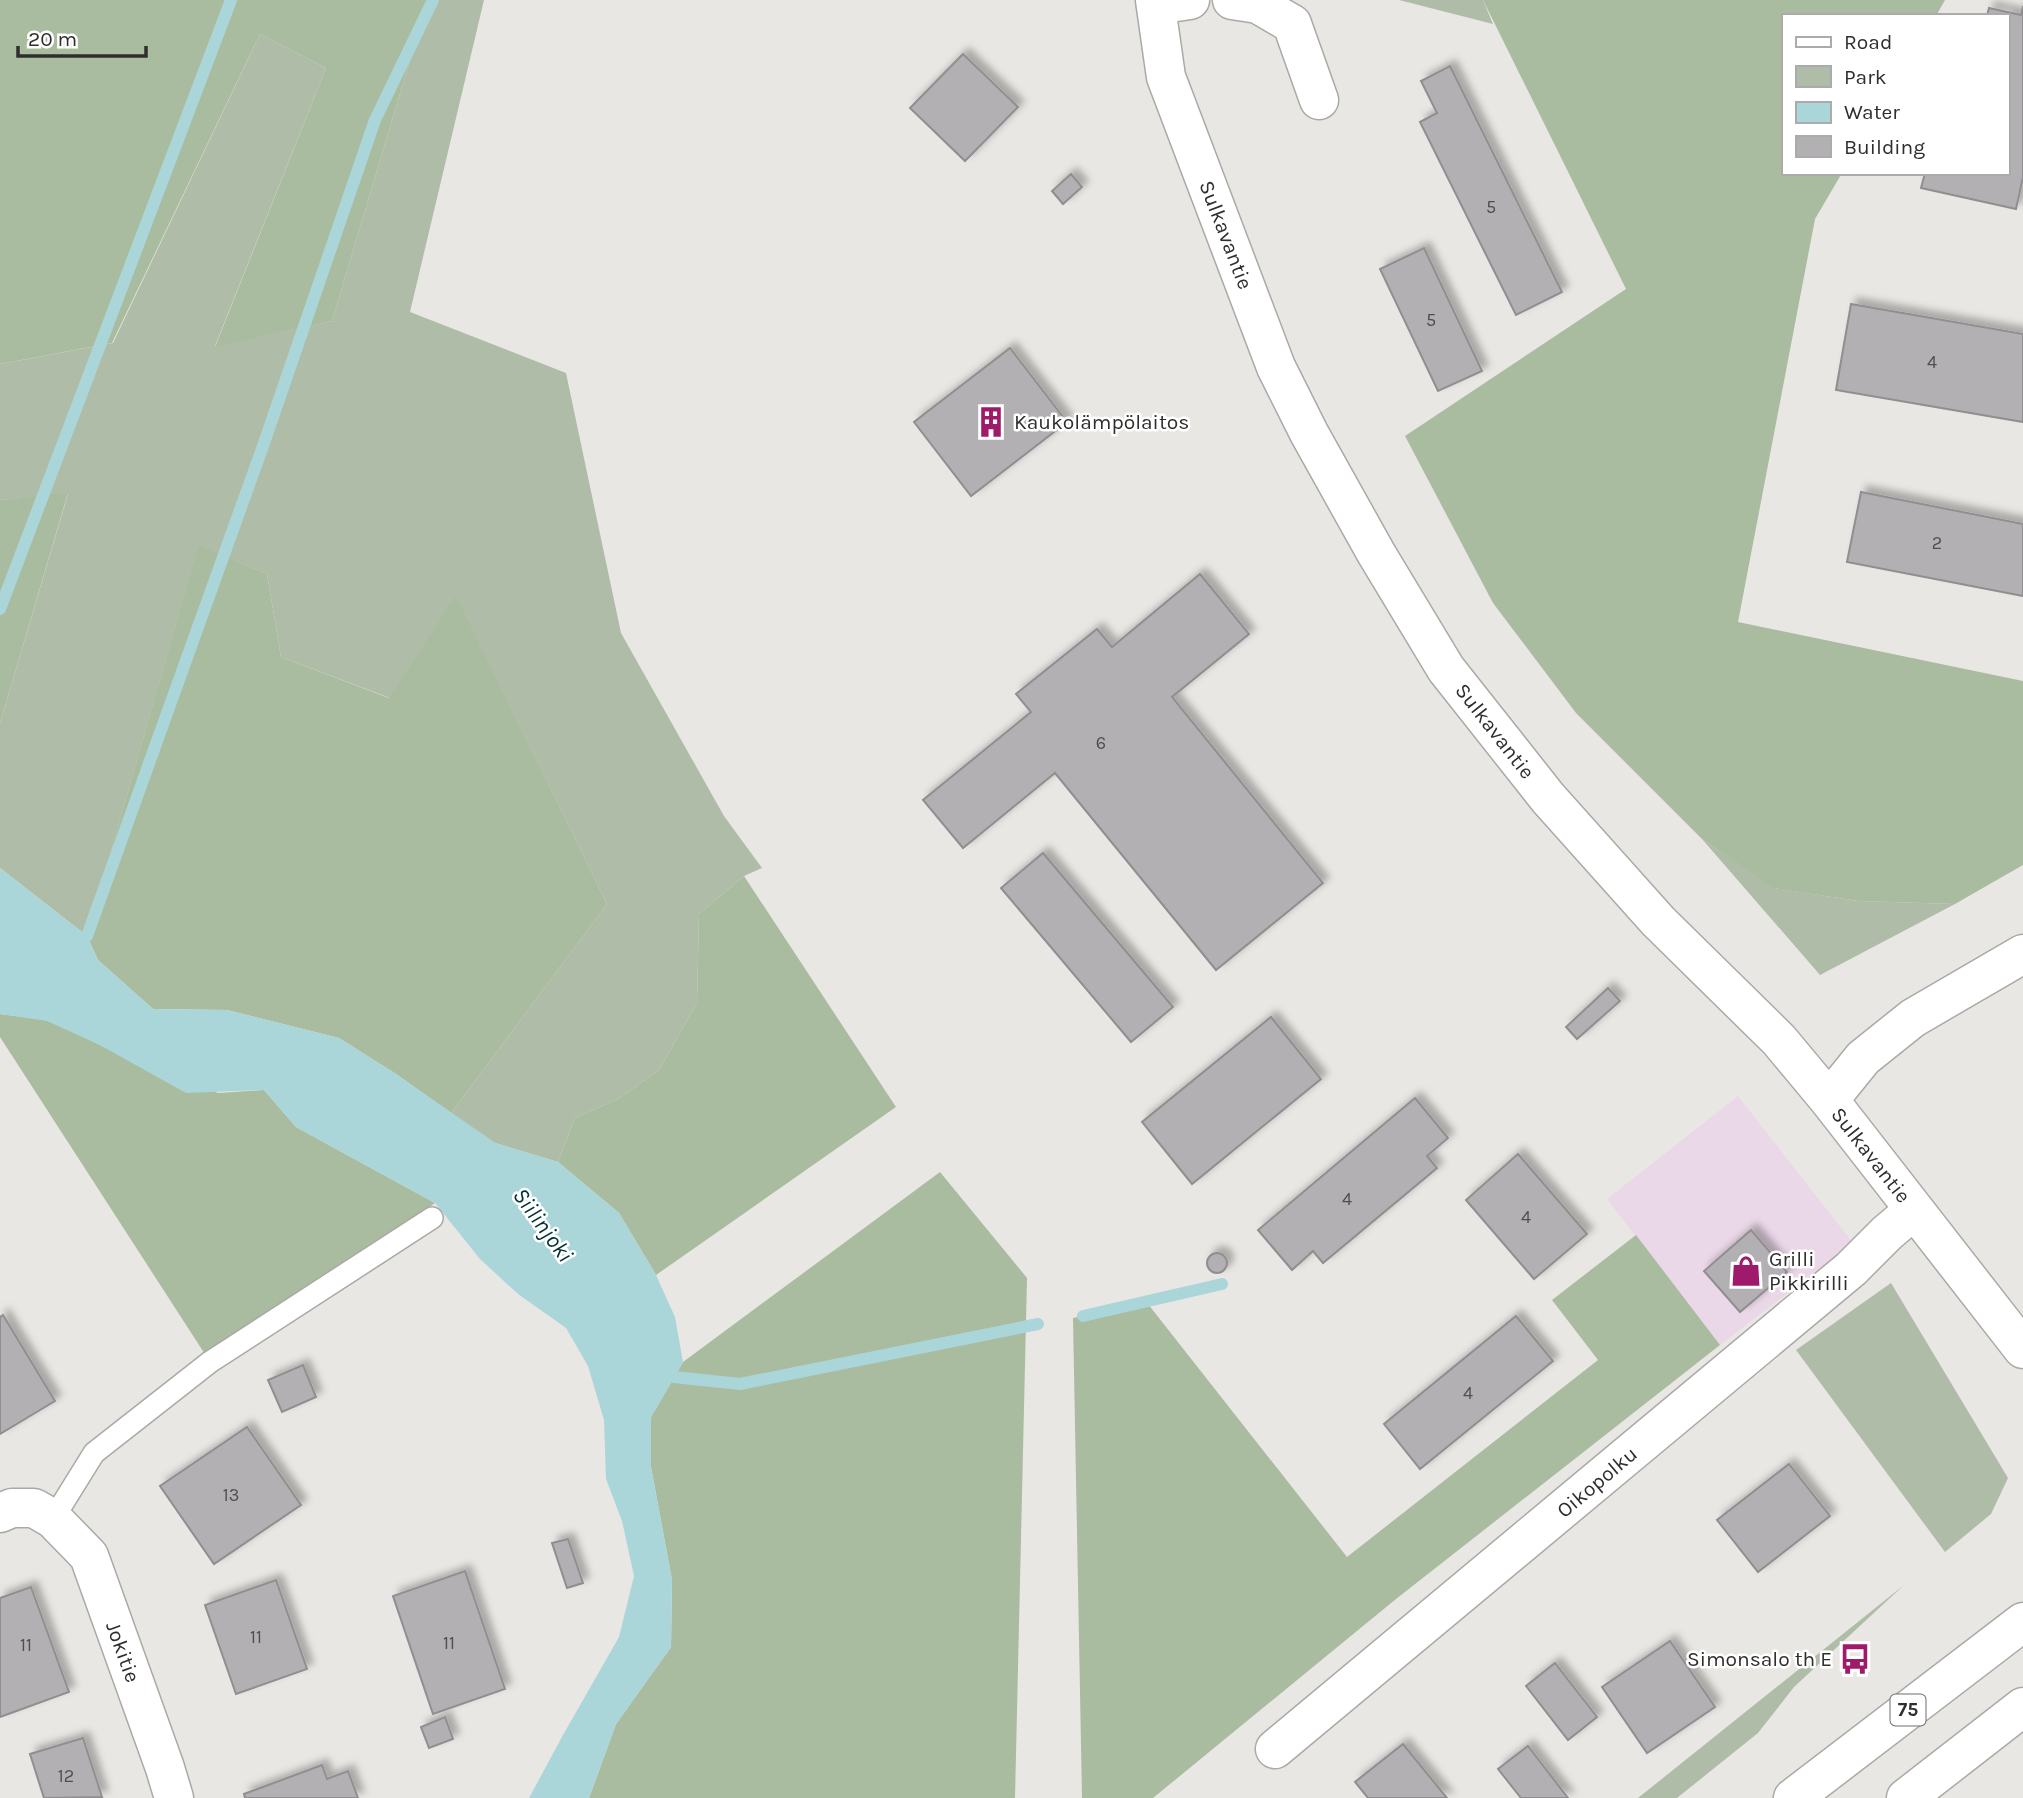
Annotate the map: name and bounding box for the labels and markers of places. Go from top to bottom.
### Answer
building icon: Kaukolämpölaitos [974,405,1008,439]
place label: Kaukolämpölaitos [1014,410,1189,434]
place label: Grilli Pikkirilli [1769,1247,1849,1295]
shop icon: Grilli Pikkirilli [1729,1254,1763,1288]
bus stop icon: Simonsalo th E [1838,1642,1872,1676]
place label: Simonsalo th E [1687,1647,1832,1671]

